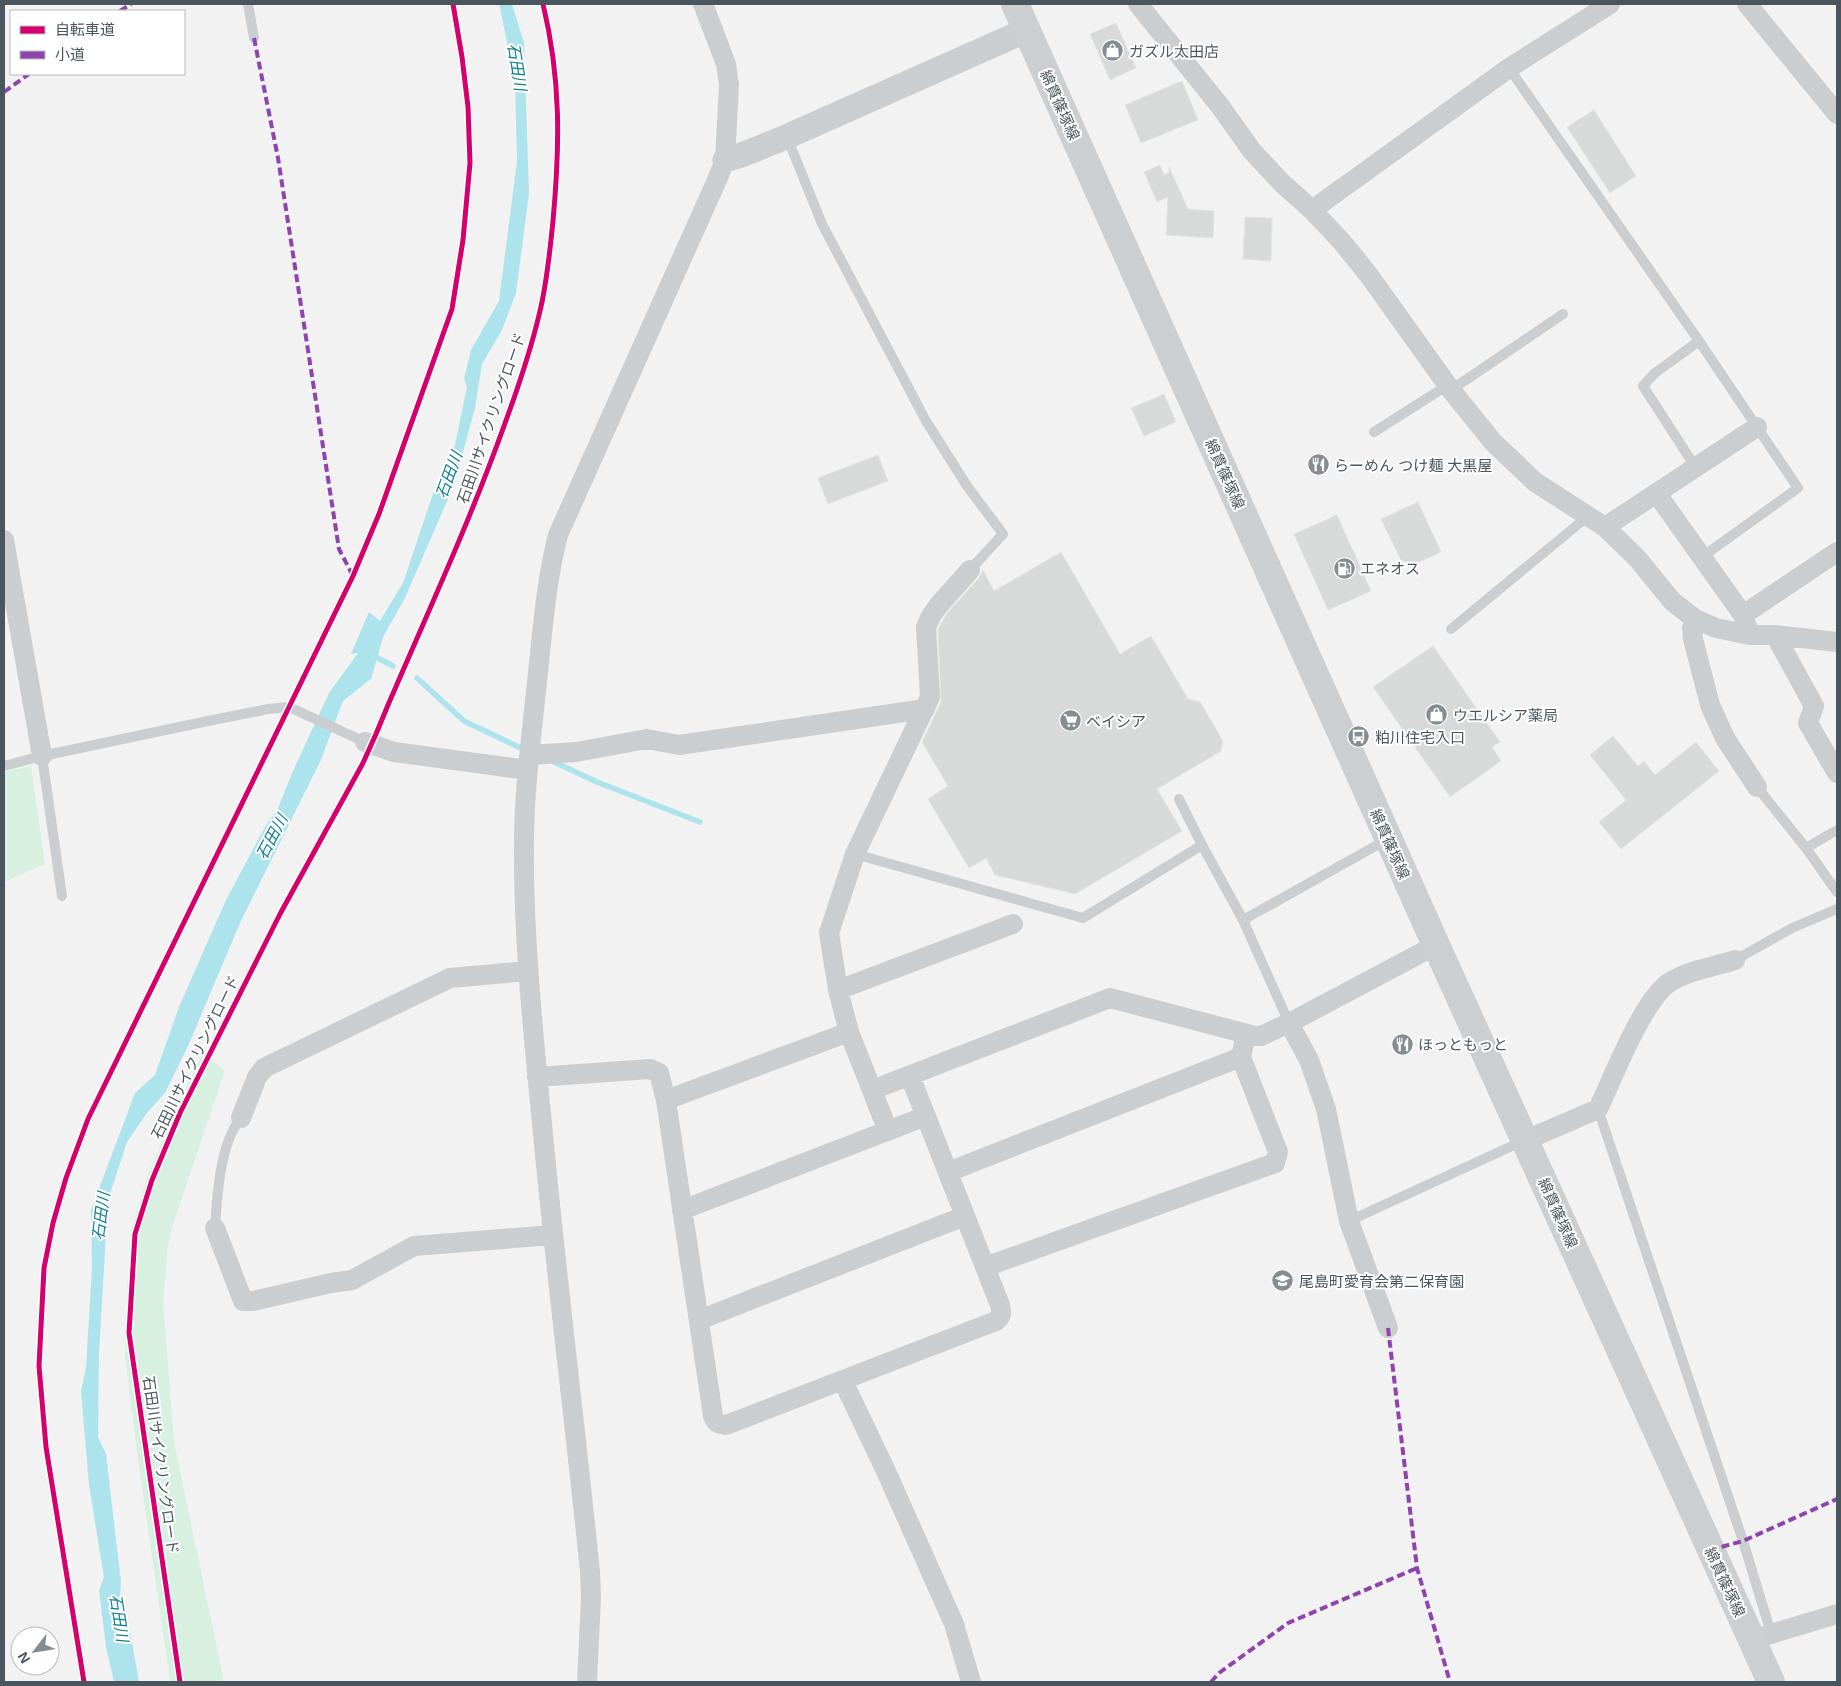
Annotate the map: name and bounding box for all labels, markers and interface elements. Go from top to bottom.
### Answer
legend [10,10,185,75]
text: 自転車道 [55,21,115,38]
shop icon: ガズル太田店 [1101,39,1125,63]
water label: 石田川 [505,42,529,94]
place label: ガズル太田店 [1129,43,1219,60]
text: 小道 [55,46,85,63]
street label: 綿貫篠塚線 [1037,67,1083,143]
street label: 石田川サイクリングロード [454,330,528,506]
street label: 綿貫篠塚線 [1202,436,1248,512]
water label: 石田川 [433,448,466,500]
restaurant icon: らーめん つけ麺 大黒屋 [1306,453,1330,477]
place label: らーめん つけ麺 大黒屋 [1334,457,1492,474]
fuel station icon: エネオス [1332,556,1356,580]
place label: エネオス [1360,560,1420,577]
shop icon: ウエルシア薬局 [1425,703,1449,727]
place label: ウエルシア薬局 [1453,707,1558,724]
supermarket icon: ベイシア [1058,709,1082,733]
place label: ベイシア [1086,713,1146,730]
bus stop icon: 粕川住宅入口 [1347,725,1371,749]
place label: 粕川住宅入口 [1375,729,1465,746]
street label: 綿貫篠塚線 [1367,806,1413,882]
water label: 石田川 [253,810,292,862]
street label: 石田川サイクリングロード [148,973,242,1141]
restaurant icon: ほっともっと [1390,1032,1414,1056]
place label: ほっともっと [1418,1036,1508,1053]
street label: 綿貫篠塚線 [1535,1175,1581,1251]
water label: 石田川 [90,1189,113,1241]
school or university icon: 尾島町愛育会第二保育園 [1271,1269,1295,1293]
place label: 尾島町愛育会第二保育園 [1299,1273,1464,1290]
street label: 石田川サイクリングロード [140,1375,182,1555]
street label: 綿貫篠塚線 [1701,1544,1749,1620]
water label: 石田川 [107,1593,131,1645]
north arrow [10,1626,60,1676]
text: N [14,1649,33,1666]

